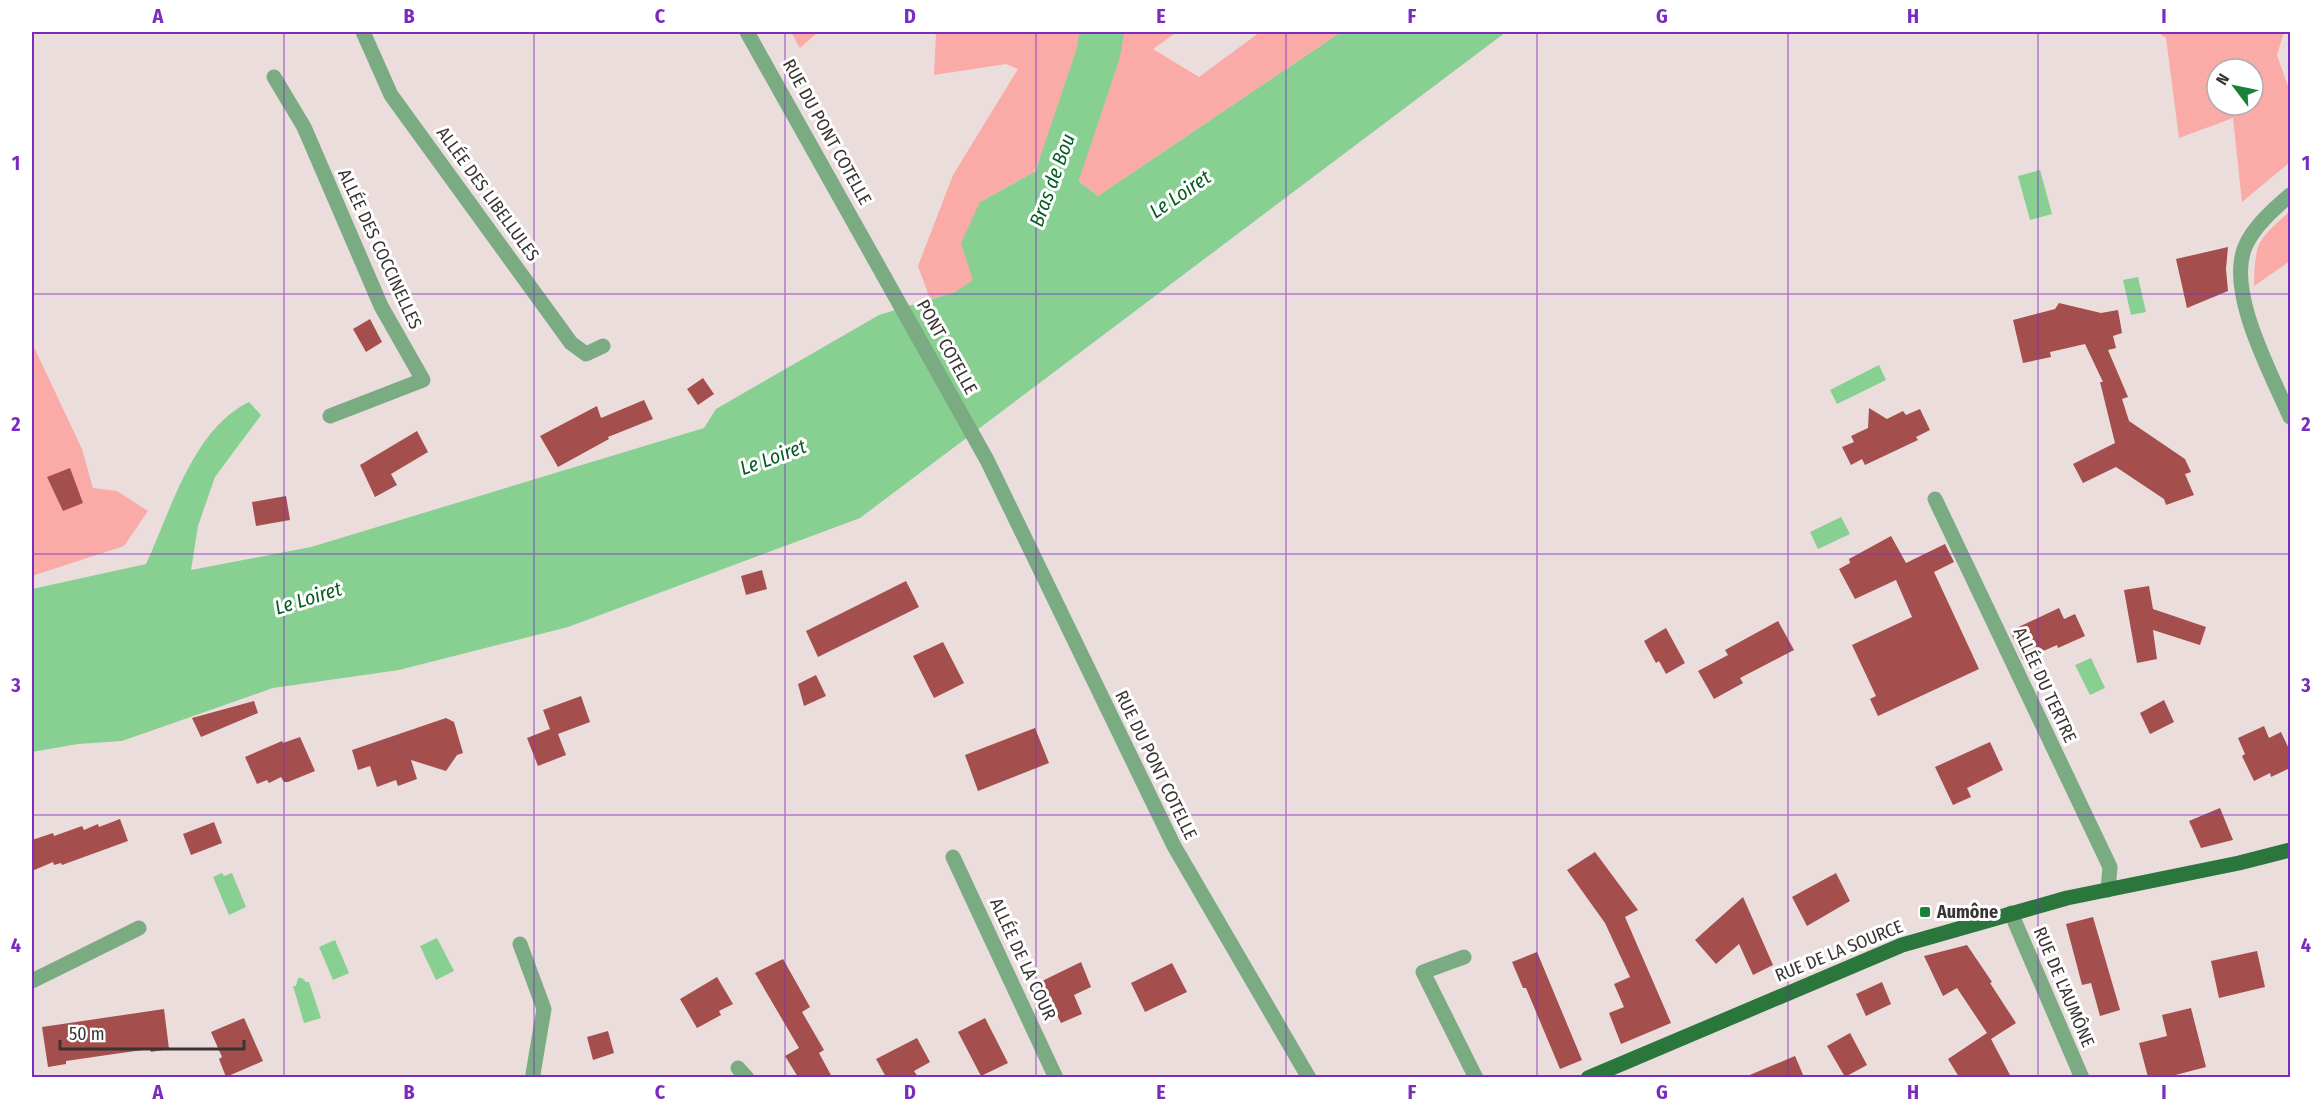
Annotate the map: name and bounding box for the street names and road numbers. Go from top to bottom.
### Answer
street label: RUE DU PONT COTELLE [778,55,876,209]
street label: ALLÉE DES LIBELLULES [432,122,545,266]
street label: ALLÉE DES COCCINELLES [333,165,428,332]
street label: PONT COTELLE [912,296,982,398]
street label: ALLÉE DU TERTRE [2009,623,2082,746]
street label: RUE DU PONT COTELLE [1110,687,1202,843]
street label: ALLÉE DE LA COUR [985,894,1062,1024]
street label: RUE DE LA SOURCE [1772,915,1906,987]
street label: RUE DE L'AUMÔNE [2029,924,2099,1050]

